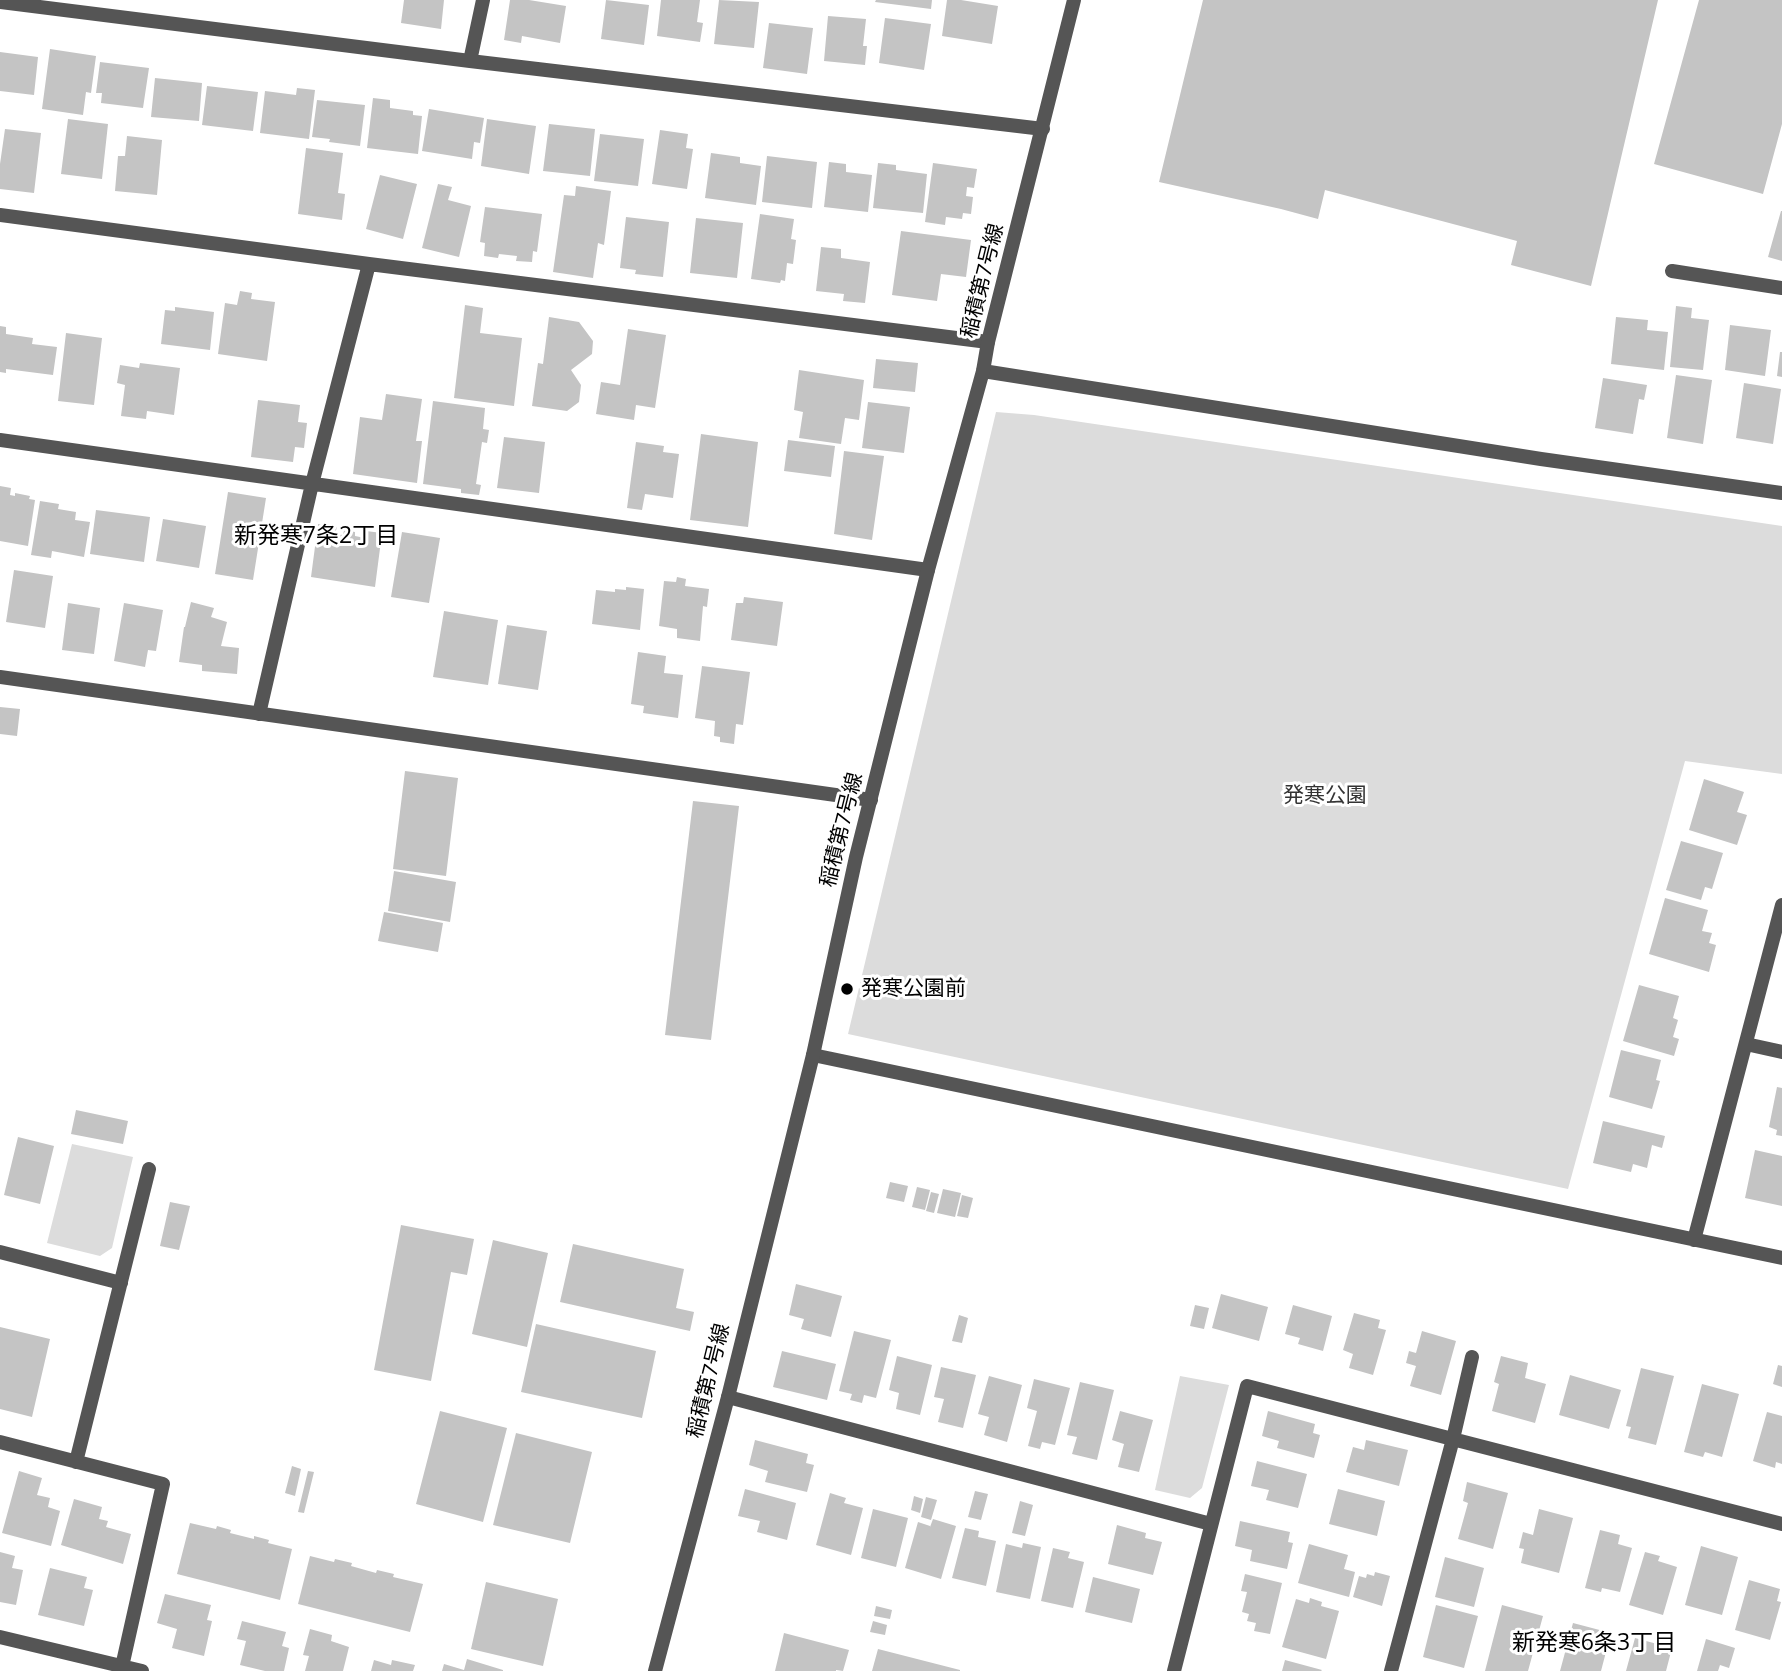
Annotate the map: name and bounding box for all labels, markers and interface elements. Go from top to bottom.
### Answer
street label: 稲積第7号線 [957,221,1009,341]
district label: 新発寒7条2丁目 [234,522,398,550]
street label: 稲積第7号線 [816,770,868,890]
park label: 発寒公園 [1283,783,1367,809]
place label: 発寒公園前 [861,976,966,1002]
marker: 発寒公園前 [839,981,855,997]
street label: 稲積第7号線 [683,1321,735,1441]
district label: 新発寒6条3丁目 [1512,1629,1676,1657]

